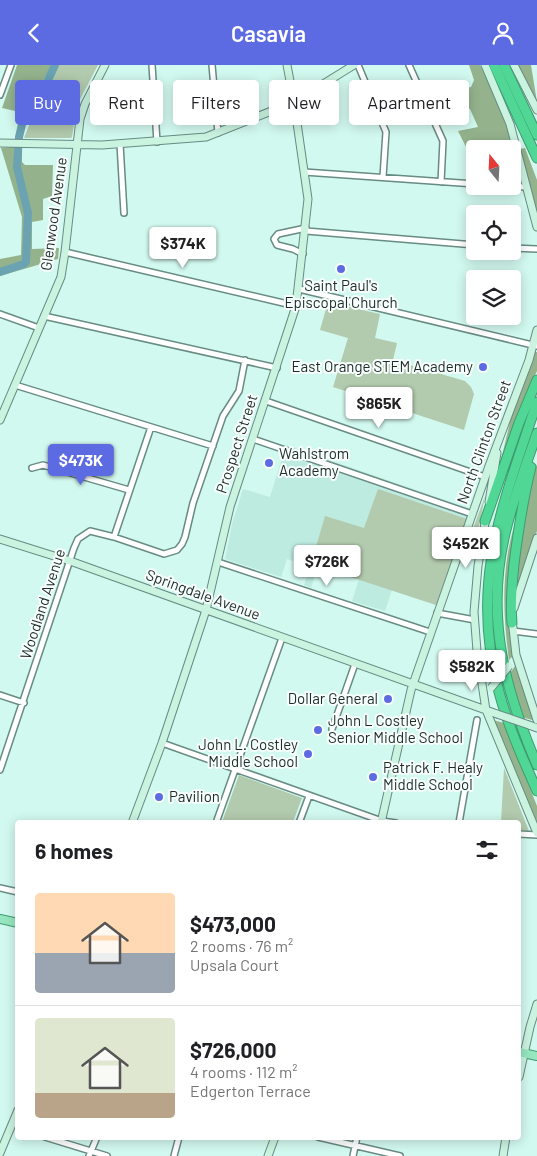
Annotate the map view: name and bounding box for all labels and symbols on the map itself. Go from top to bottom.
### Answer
north arrow [466,140,521,195]
street label: Glenwood Avenue [36,156,70,272]
pin: $374K [148,227,218,269]
marker: Saint Paul's Episcopal Church [335,263,347,275]
place label: Saint Paul's Episcopal Church [284,276,398,311]
place label: East Orange STEM Academy [292,357,473,375]
marker: East Orange STEM Academy [477,361,489,373]
street label: North Clinton Street [452,377,514,506]
pin: $865K [344,387,414,429]
street label: Prospect Street [212,392,261,495]
pin: $473K [46,443,116,486]
place label: Wahlstrom Academy [279,444,349,479]
marker: Wahlstrom Academy [263,457,275,469]
pin: $452K [431,527,501,569]
pin: $726K [292,545,362,587]
street label: Woodland Avenue [16,546,68,661]
street label: Springdale Avenue [144,565,263,623]
pin: $582K [437,649,507,692]
place label: Dollar General [288,689,378,707]
marker: Dollar General [382,693,394,705]
place label: John L Costley Senior Middle School [328,711,463,746]
marker: John L Costley Senior Middle School [312,724,324,736]
place label: John L. Costley Middle School [198,735,298,770]
marker: John L. Costley Middle School [302,748,314,760]
place label: Patrick F. Healy Middle School [383,758,483,793]
marker: Patrick F. Healy Middle School [367,771,379,783]
place label: Pavilion [169,787,220,805]
marker: Pavilion [153,791,165,803]

